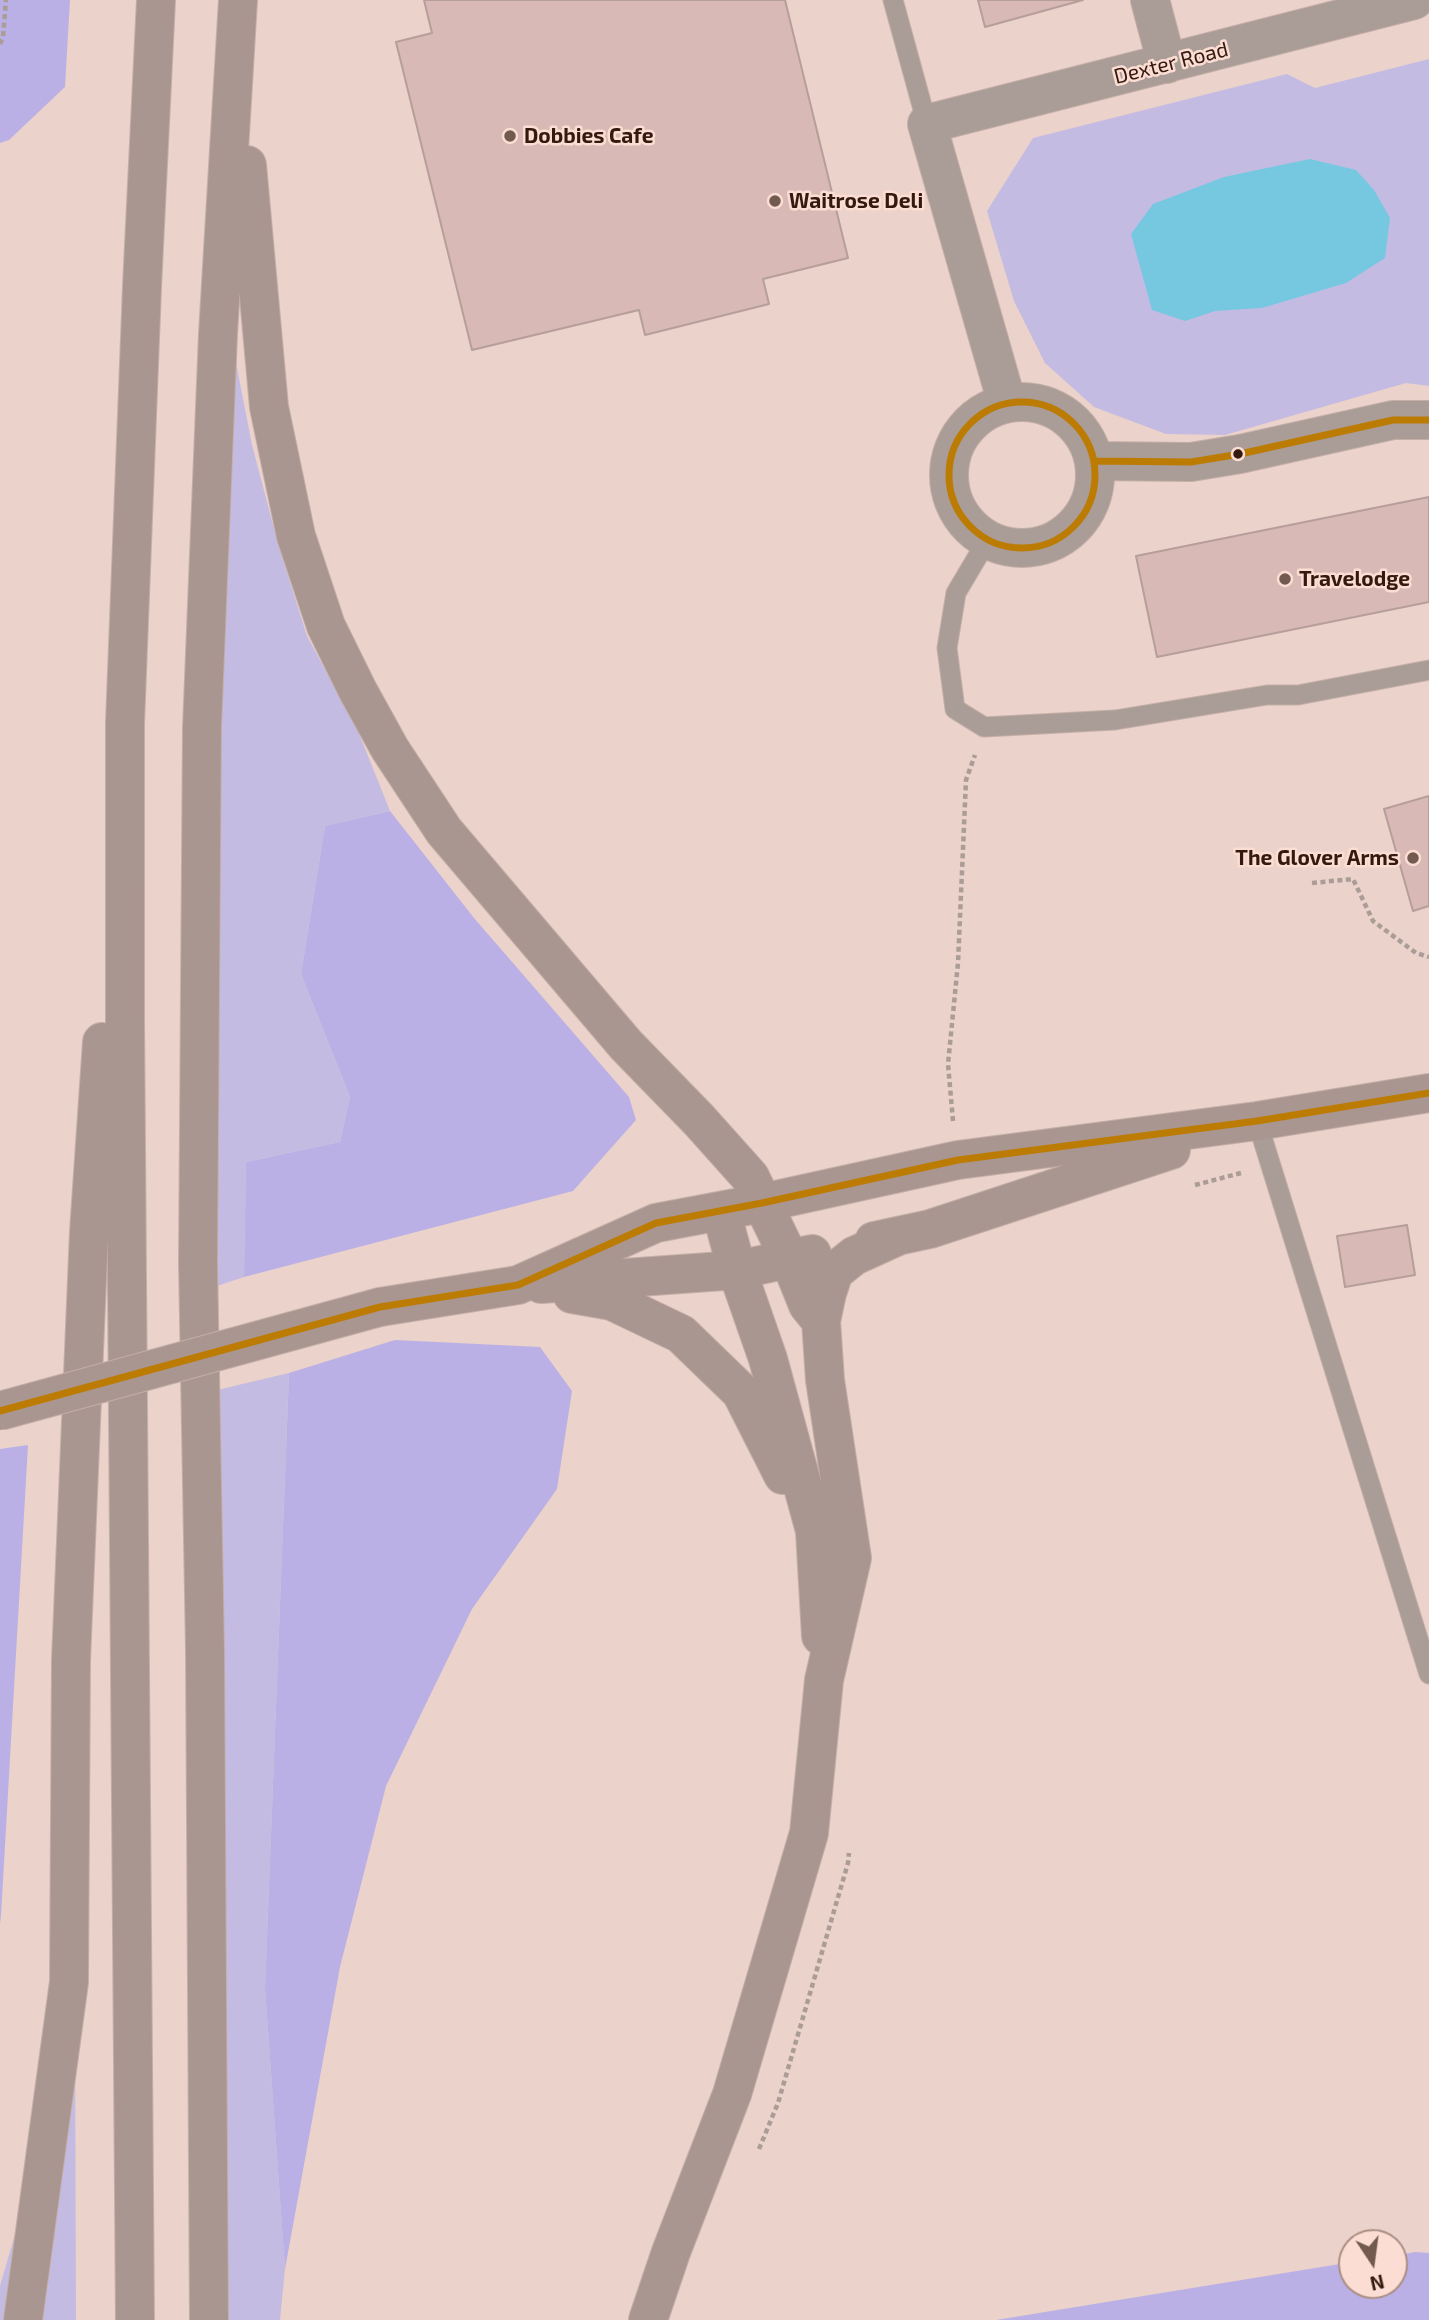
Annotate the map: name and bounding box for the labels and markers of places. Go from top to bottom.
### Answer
place label: Dobbies Cafe [524,123,654,149]
marker: Dobbies Cafe [502,128,518,144]
place label: Waitrose Deli [789,188,923,214]
marker: Waitrose Deli [767,193,783,209]
unlabelled marker [1231,447,1245,461]
place label: Travelodge [1299,566,1410,592]
marker: Travelodge [1277,571,1293,587]
place label: The Glover Arms [1235,845,1399,871]
marker: The Glover Arms [1405,850,1421,866]

